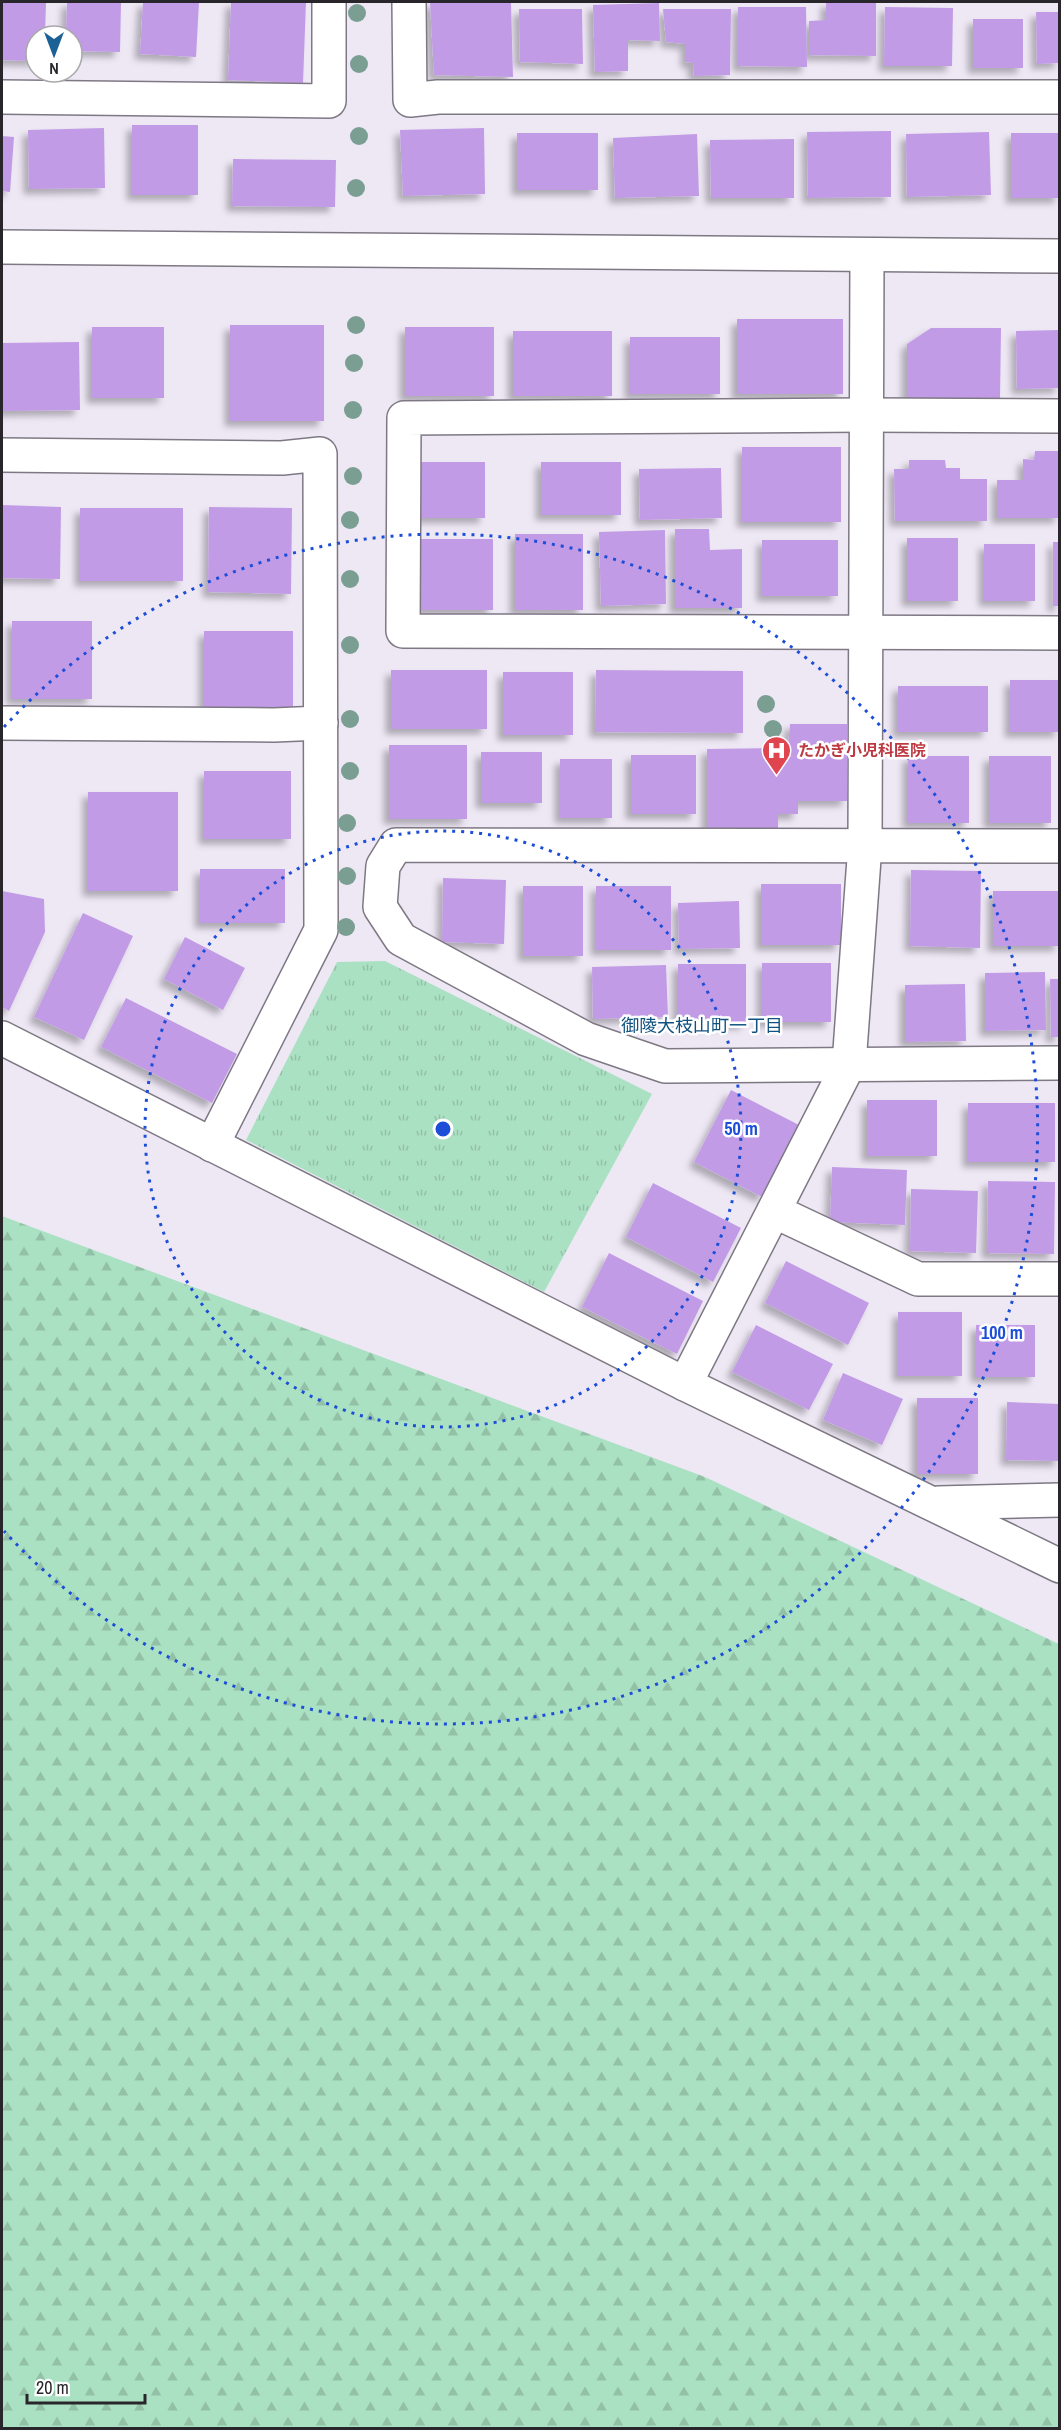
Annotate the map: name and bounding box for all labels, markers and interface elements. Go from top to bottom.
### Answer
north arrow [24,24,84,84]
text: N [49,58,59,80]
hospital icon: たかぎ小児科医院 [761,734,793,776]
place label: たかぎ小児科医院 [798,739,926,761]
district label: 御陵大枝山町一丁目 [621,1013,783,1038]
text: 50 m [724,1116,758,1141]
centre of rings [433,1119,453,1139]
text: 100 m [981,1320,1023,1345]
scale bar [27,2367,146,2405]
text: 20 m [36,2375,69,2400]

